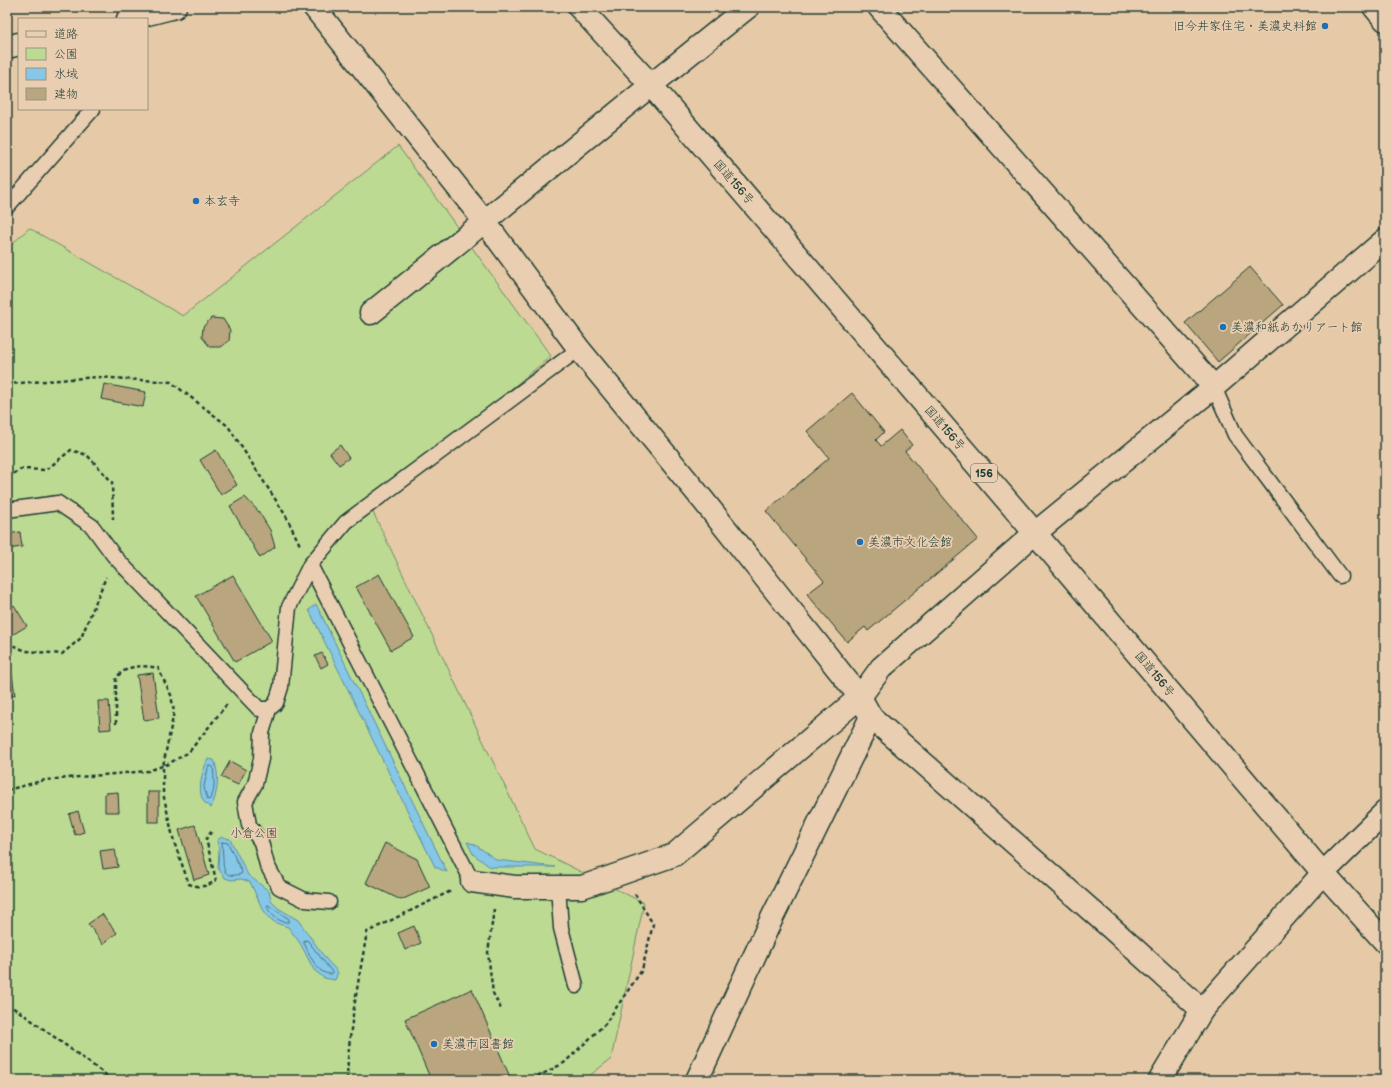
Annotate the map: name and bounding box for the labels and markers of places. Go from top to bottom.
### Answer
place label: 旧今井家住宅・美濃史料館 [1173,19,1317,34]
marker: 旧今井家住宅・美濃史料館 [1320,21,1330,31]
place label: 本玄寺 [204,194,240,209]
marker: 本玄寺 [191,196,201,206]
place label: 美濃和紙あかりアート館 [1231,320,1363,335]
marker: 美濃和紙あかりアート館 [1218,322,1228,332]
place label: 美濃市文化会館 [868,535,952,550]
marker: 美濃市文化会館 [855,537,865,547]
place label: 美濃市図書館 [442,1037,514,1052]
marker: 美濃市図書館 [429,1039,439,1049]

